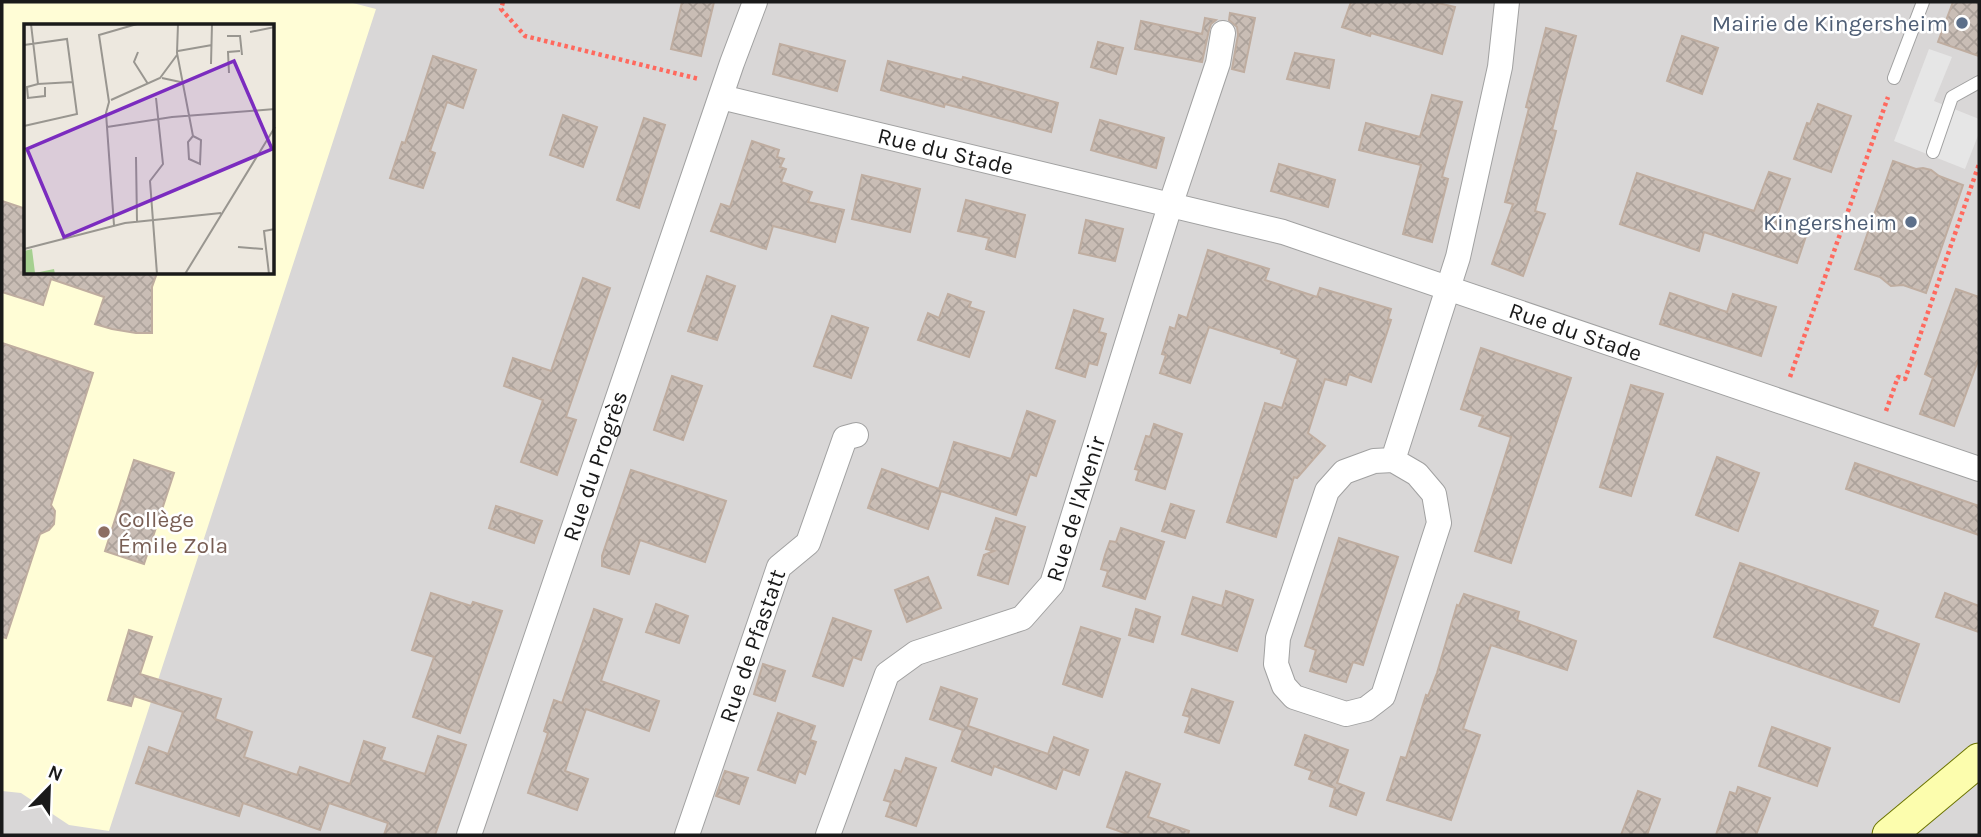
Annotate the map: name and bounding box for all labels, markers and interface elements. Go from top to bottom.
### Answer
place label: Mairie de Kingersheim [1712,10,1948,37]
marker: Mairie de Kingersheim [1954,15,1970,31]
inset map [24,24,275,275]
street label: Rue du Stade [875,122,1016,181]
place label: Kingersheim [1763,209,1897,236]
marker: Kingersheim [1903,214,1919,230]
street label: Rue du Stade [1505,297,1646,367]
street label: Rue du Progrès [557,387,633,545]
street label: Rue de l'Avenir [1041,432,1112,585]
place label: Collège Émile Zola [118,506,228,559]
marker: Collège Émile Zola [96,524,112,540]
street label: Rue de Pfastatt [714,565,791,726]
north arrow [14,753,84,823]
text: N [45,760,66,786]

